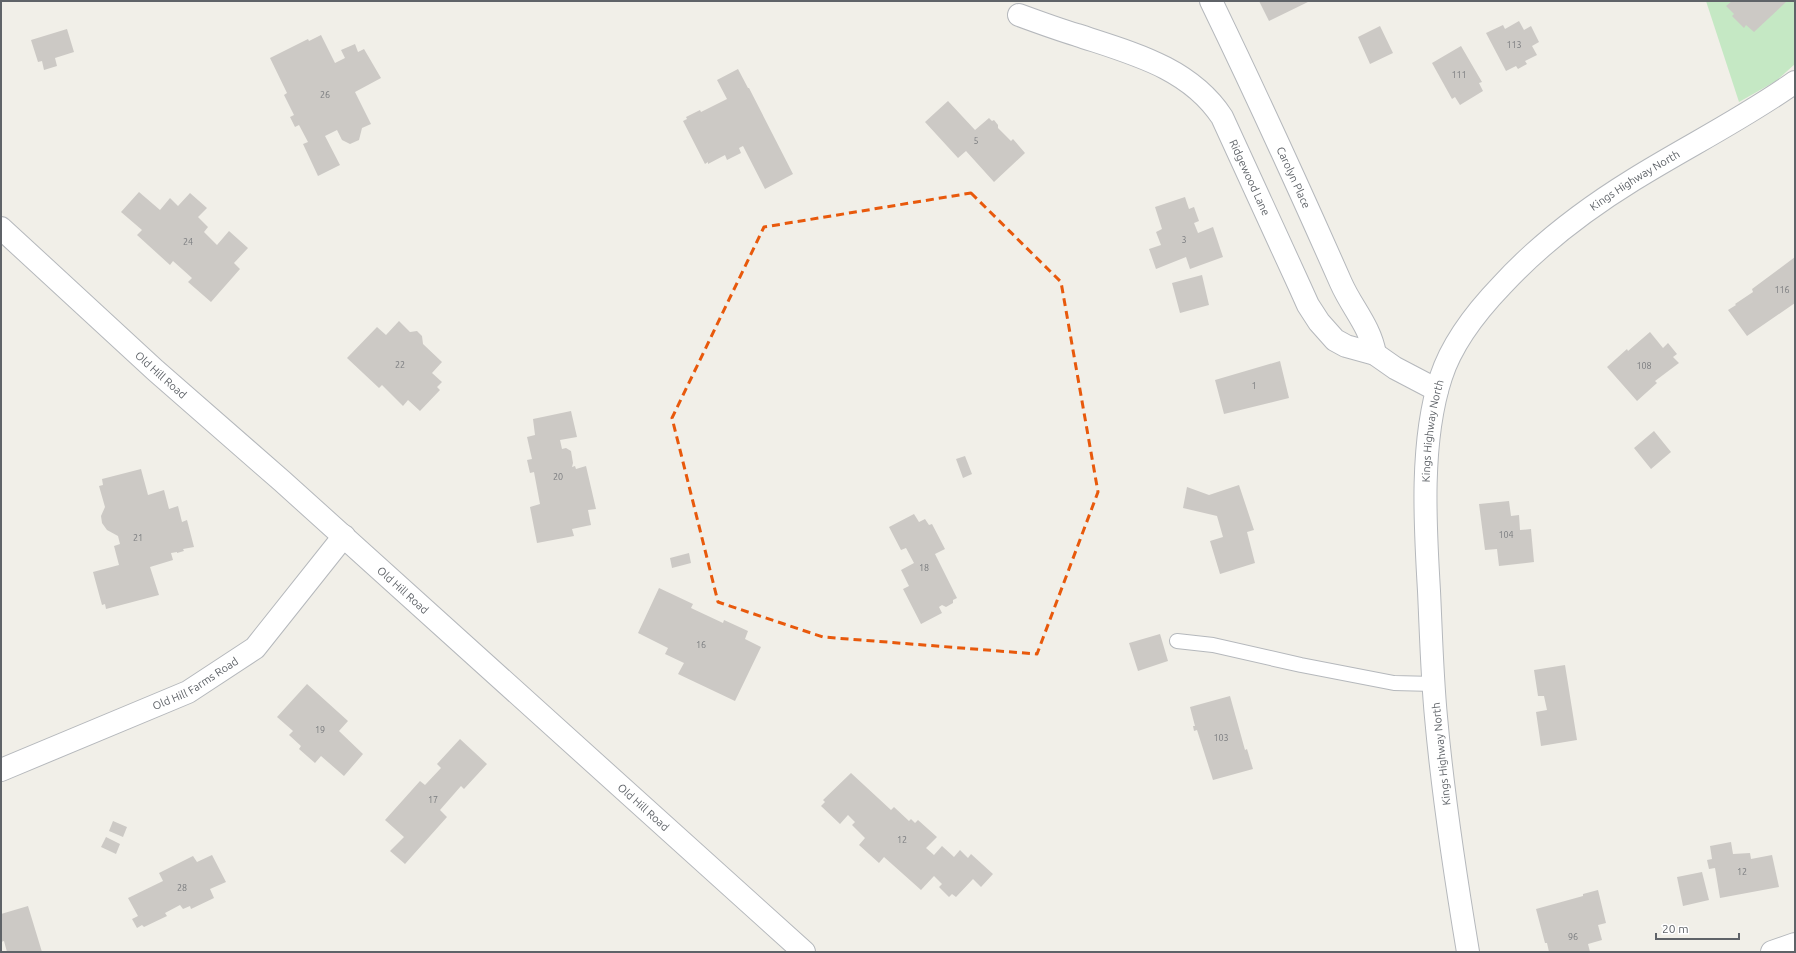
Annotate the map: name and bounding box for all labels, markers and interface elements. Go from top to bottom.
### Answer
house number: 113 [1506,40,1522,50]
house number: 111 [1451,70,1467,80]
house number: 26 [320,90,330,100]
house number: 5 [973,136,979,146]
street label: Ridgewood Lane [1227,138,1272,217]
street label: Carolyn Place [1274,145,1313,210]
street label: Kings Highway North [1588,148,1682,213]
house number: 3 [1181,235,1187,245]
house number: 24 [183,237,193,247]
house number: 116 [1774,285,1790,295]
street label: Old Hill Road [133,349,189,401]
house number: 22 [395,360,405,370]
house number: 108 [1636,361,1652,371]
street label: Kings Highway North [1420,378,1446,482]
house number: 1 [1251,381,1257,391]
house number: 20 [553,472,563,482]
house number: 104 [1498,530,1514,540]
house number: 21 [133,533,143,543]
house number: 18 [919,563,929,573]
street label: Old Hill Road [375,564,431,616]
house number: 16 [696,640,706,650]
street label: Old Hill Farms Road [151,655,240,712]
street label: Kings Highway North [1430,702,1452,806]
house number: 19 [315,725,325,735]
house number: 103 [1213,733,1229,743]
street label: Old Hill Road [616,781,671,833]
house number: 17 [428,795,438,805]
house number: 12 [897,835,907,845]
house number: 12 [1737,867,1747,877]
house number: 28 [177,883,187,893]
scale bar [1656,915,1739,941]
text: 20 m [1662,922,1689,935]
house number: 96 [1568,932,1578,942]

